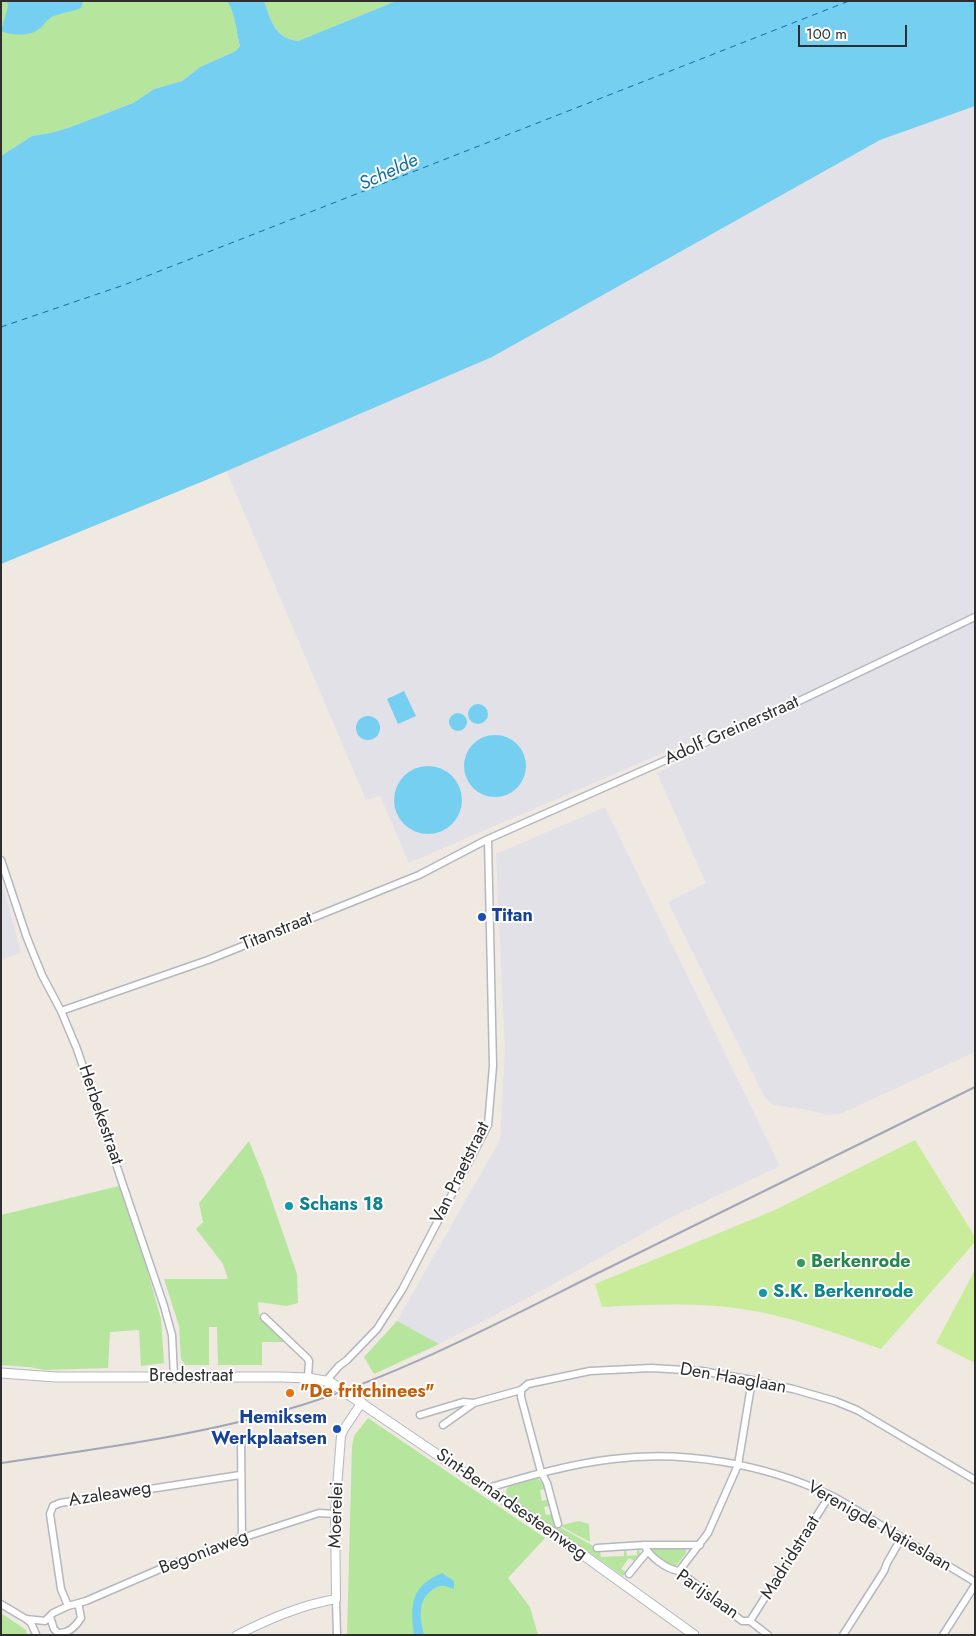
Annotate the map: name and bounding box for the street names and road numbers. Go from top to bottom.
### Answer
street label: Adolf Greinerstraat [661,692,803,770]
street label: Titanstraat [238,908,316,956]
street label: Herbekestraat [73,1062,127,1168]
street label: Van Praetstraat [427,1118,495,1228]
street label: Den Haaglaan [678,1359,788,1399]
street label: Bredestraat [149,1366,233,1388]
street label: Sint-Bernardsesteenweg [431,1445,591,1565]
street label: Verenigde Natieslaan [803,1477,955,1577]
street label: Azaleaweg [67,1478,153,1512]
street label: Moerelei [325,1481,349,1549]
street label: Madridstraat [757,1512,825,1604]
street label: Begoniaweg [156,1526,252,1580]
street label: Parijslaan [672,1566,742,1624]

